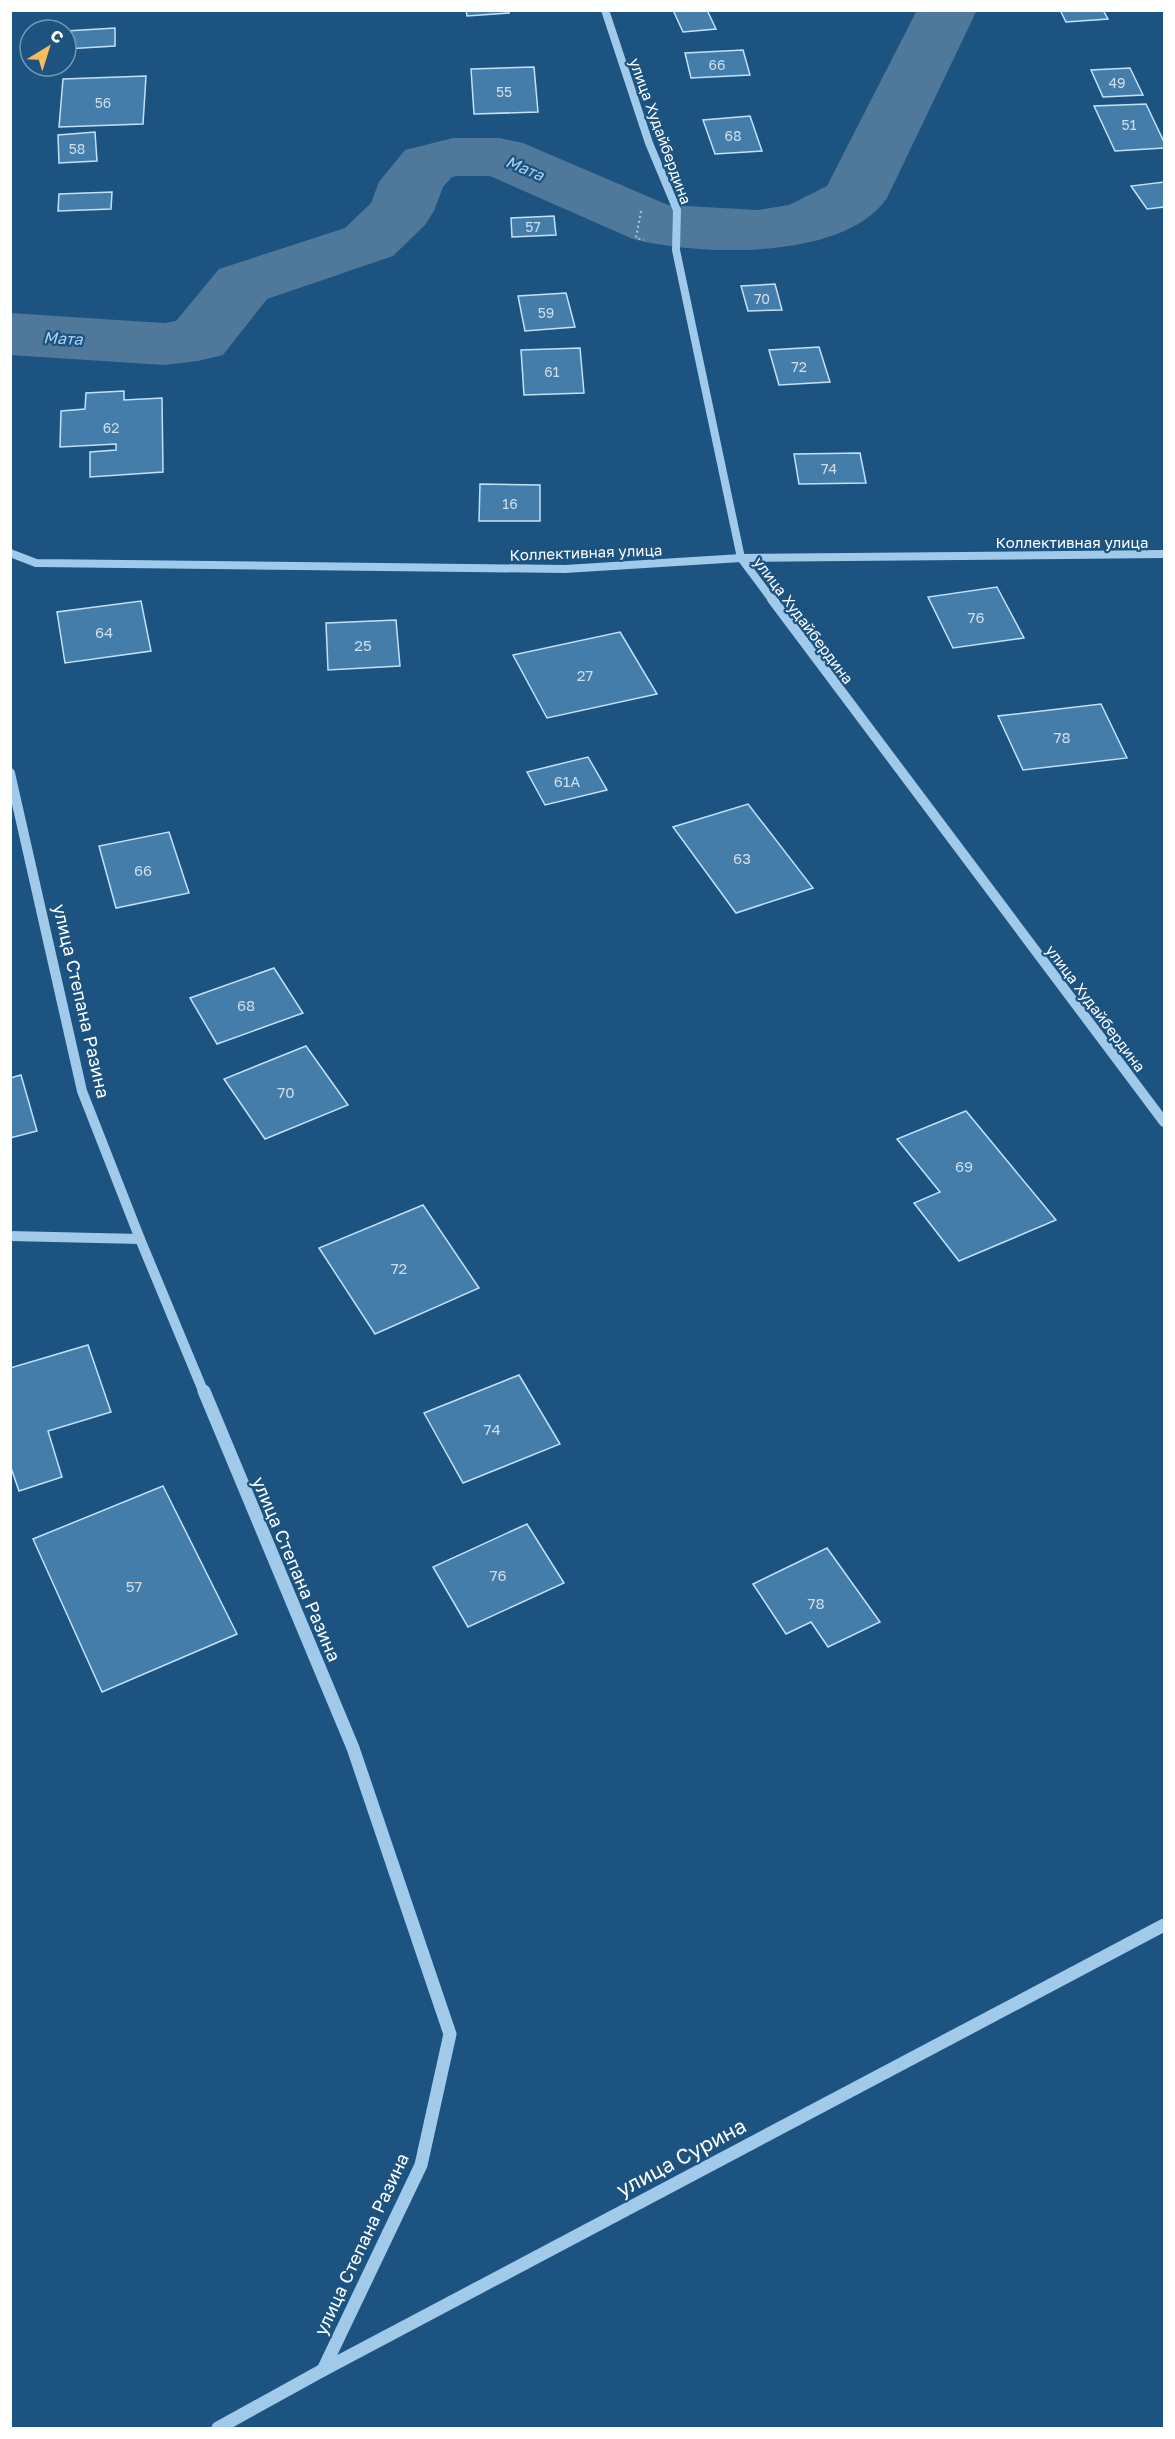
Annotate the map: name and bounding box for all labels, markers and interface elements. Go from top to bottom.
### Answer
north arrow [18,18,78,78]
text: С [47,25,68,48]
street label: улица Худайбердина [626,55,696,207]
house number: 66 [709,56,725,73]
house number: 49 [1108,74,1126,91]
house number: 55 [496,83,512,100]
house number: 56 [95,94,111,111]
house number: 51 [1122,116,1137,133]
house number: 68 [724,127,742,144]
house number: 58 [69,140,85,157]
water label: Мата [503,151,548,185]
house number: 57 [525,218,541,235]
house number: 70 [754,290,770,307]
house number: 59 [538,304,554,321]
water label: Мата [43,327,84,349]
house number: 72 [791,358,807,375]
house number: 61 [544,363,560,380]
house number: 62 [103,419,119,436]
house number: 74 [821,460,837,477]
house number: 16 [502,495,518,512]
street label: Коллективная улица [996,533,1148,551]
street label: Коллективная улица [509,540,663,564]
street label: улица Худайбердина [750,553,858,687]
house number: 76 [967,608,985,626]
house number: 64 [95,623,113,641]
house number: 25 [354,636,372,654]
house number: 27 [577,666,593,684]
house number: 78 [1053,728,1071,746]
house number: 61А [554,772,580,790]
house number: 63 [733,849,751,867]
house number: 66 [134,861,152,879]
street label: улица Степана Разина [49,902,115,1100]
street label: улица Худайбердина [1042,941,1150,1075]
house number: 68 [237,996,255,1014]
house number: 70 [277,1083,295,1101]
house number: 69 [955,1157,973,1175]
house number: 72 [391,1259,407,1277]
house number: 74 [483,1420,501,1438]
street label: улица Степана Разина [248,1473,346,1665]
house number: 76 [489,1566,507,1584]
house number: 57 [126,1577,142,1595]
house number: 78 [807,1594,825,1612]
street label: улица Сурина [612,2112,750,2202]
street label: улица Степана Разина [309,2149,413,2339]

